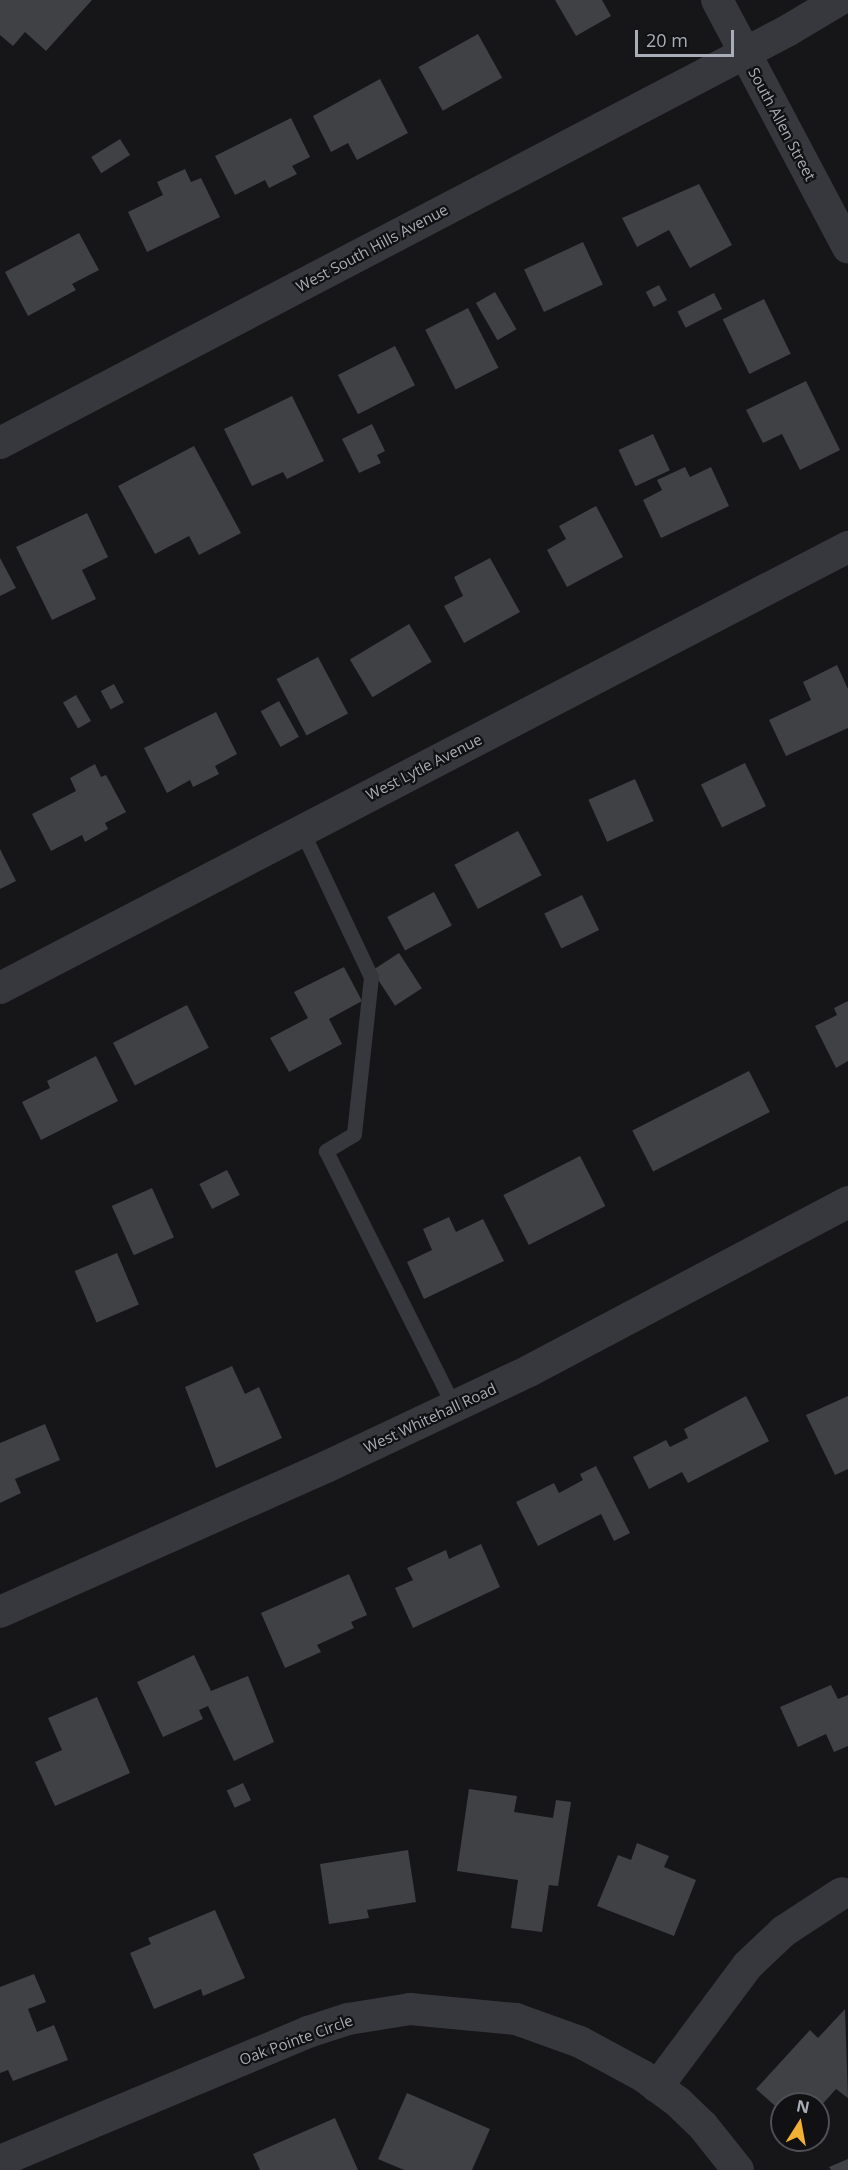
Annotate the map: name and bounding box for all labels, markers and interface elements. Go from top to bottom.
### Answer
scale bar [638,18,737,56]
text: 20 m [646,28,688,52]
street label: South Allen Street [745,64,819,184]
street label: West South Hills Avenue [293,200,451,296]
street label: West Lytle Avenue [363,730,485,804]
street label: West Whitehall Road [361,1379,499,1457]
street label: Oak Pointe Circle [237,2011,355,2069]
north arrow [770,2092,830,2152]
text: N [795,2094,812,2118]

